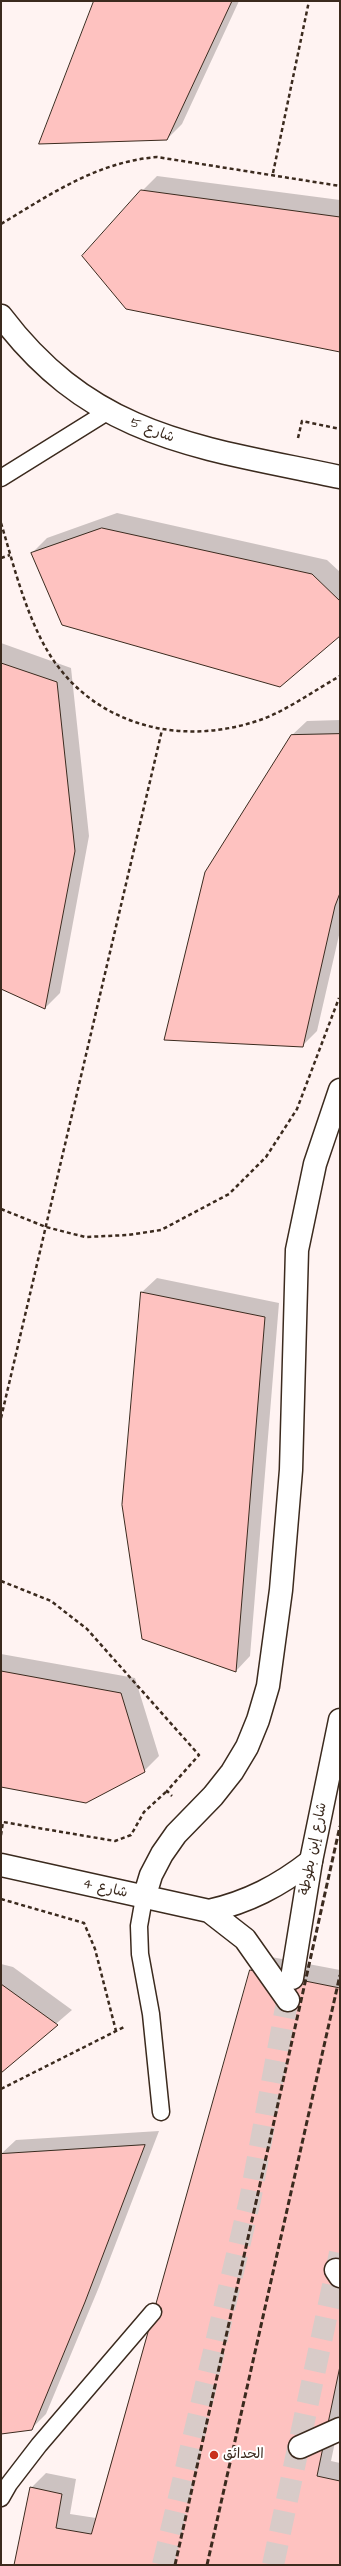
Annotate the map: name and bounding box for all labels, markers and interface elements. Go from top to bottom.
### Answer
street label: شارع 5 [128,415,176,447]
street label: شارع إبن بطوطة [297,1801,331,1897]
street label: شارع 4 [81,1876,129,1902]
place label: الحدائق [223,2447,264,2463]
marker: الحدائق [208,2449,220,2461]

